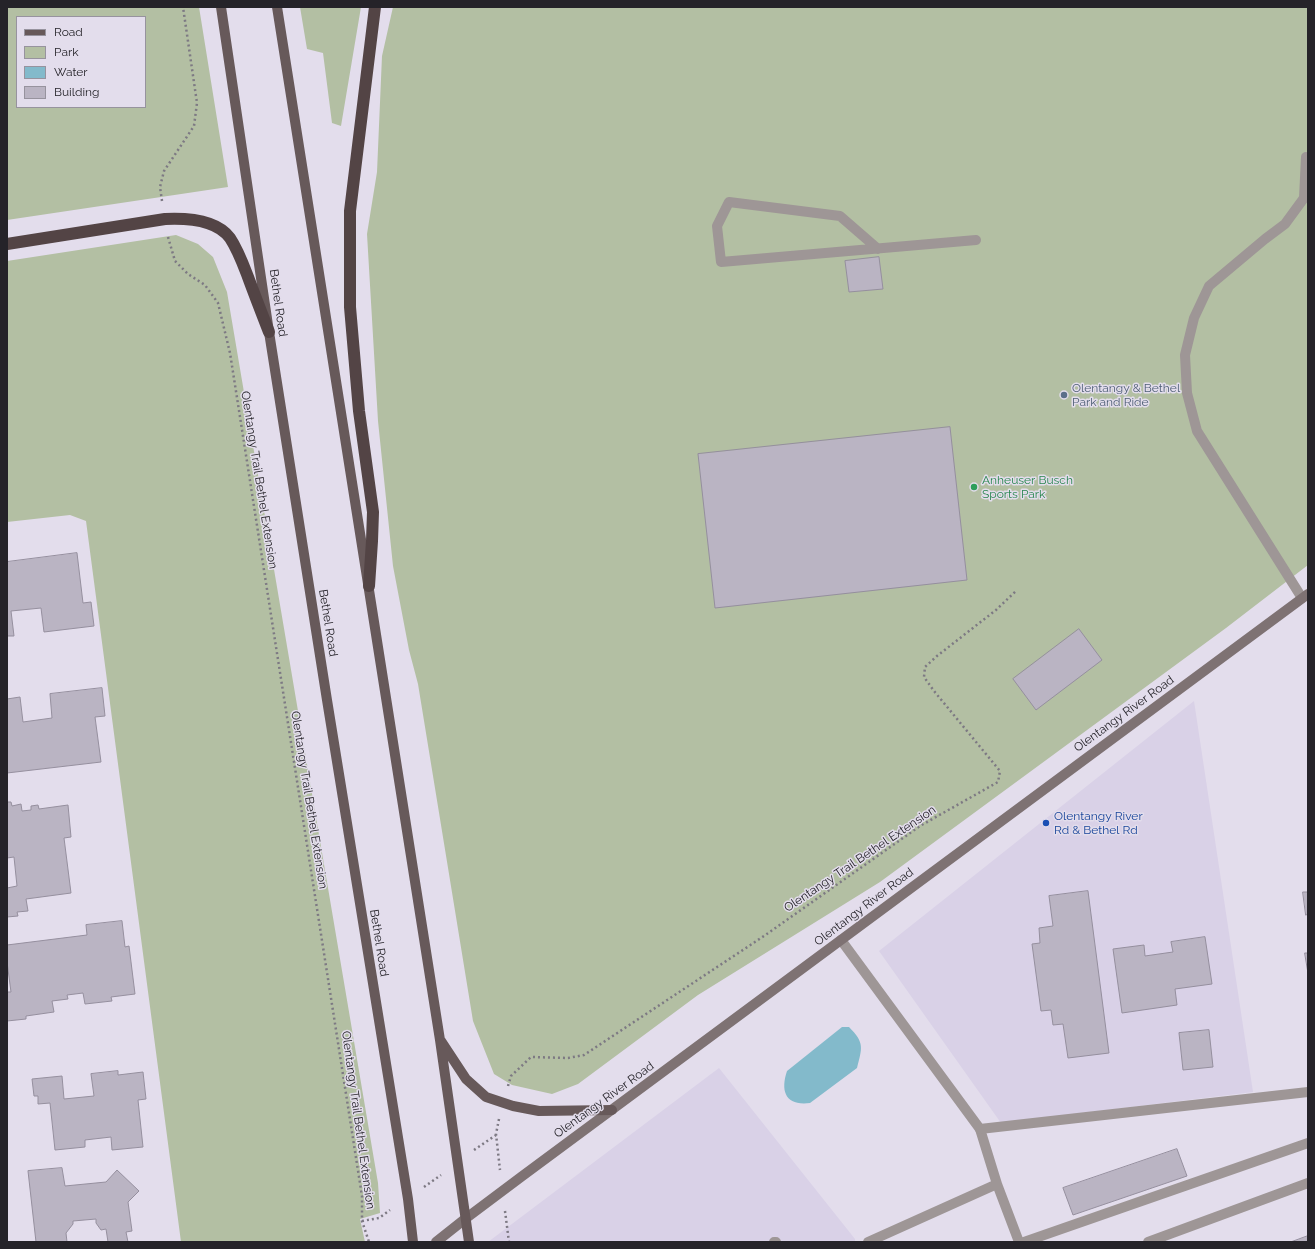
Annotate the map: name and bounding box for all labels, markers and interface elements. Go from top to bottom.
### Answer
legend [16,16,146,108]
text: Road [54,25,83,39]
text: Park [54,45,79,59]
text: Water [54,65,88,79]
text: Building [54,85,100,99]
street label: Bethel Road [266,268,290,338]
place label: Olentangy & Bethel Park and Ride [1072,381,1180,409]
street label: Olentangy Trail Bethel Extension [238,390,280,570]
marker: Olentangy & Bethel Park and Ride [1059,390,1069,400]
place label: Anheuser Busch Sports Park [982,473,1073,501]
marker: Anheuser Busch Sports Park [969,482,979,492]
street label: Bethel Road [316,588,340,658]
street label: Olentangy River Road [1071,673,1177,755]
street label: Olentangy Trail Bethel Extension [288,710,330,890]
street label: Olentangy Trail Bethel Extension [781,803,939,915]
place label: Olentangy River Rd & Bethel Rd [1054,809,1143,837]
marker: Olentangy River Rd & Bethel Rd [1041,818,1051,828]
street label: Olentangy River Road [812,865,916,949]
street label: Bethel Road [367,908,391,978]
street label: Olentangy Trail Bethel Extension [338,1030,378,1210]
street label: Olentangy River Road [551,1059,657,1141]

